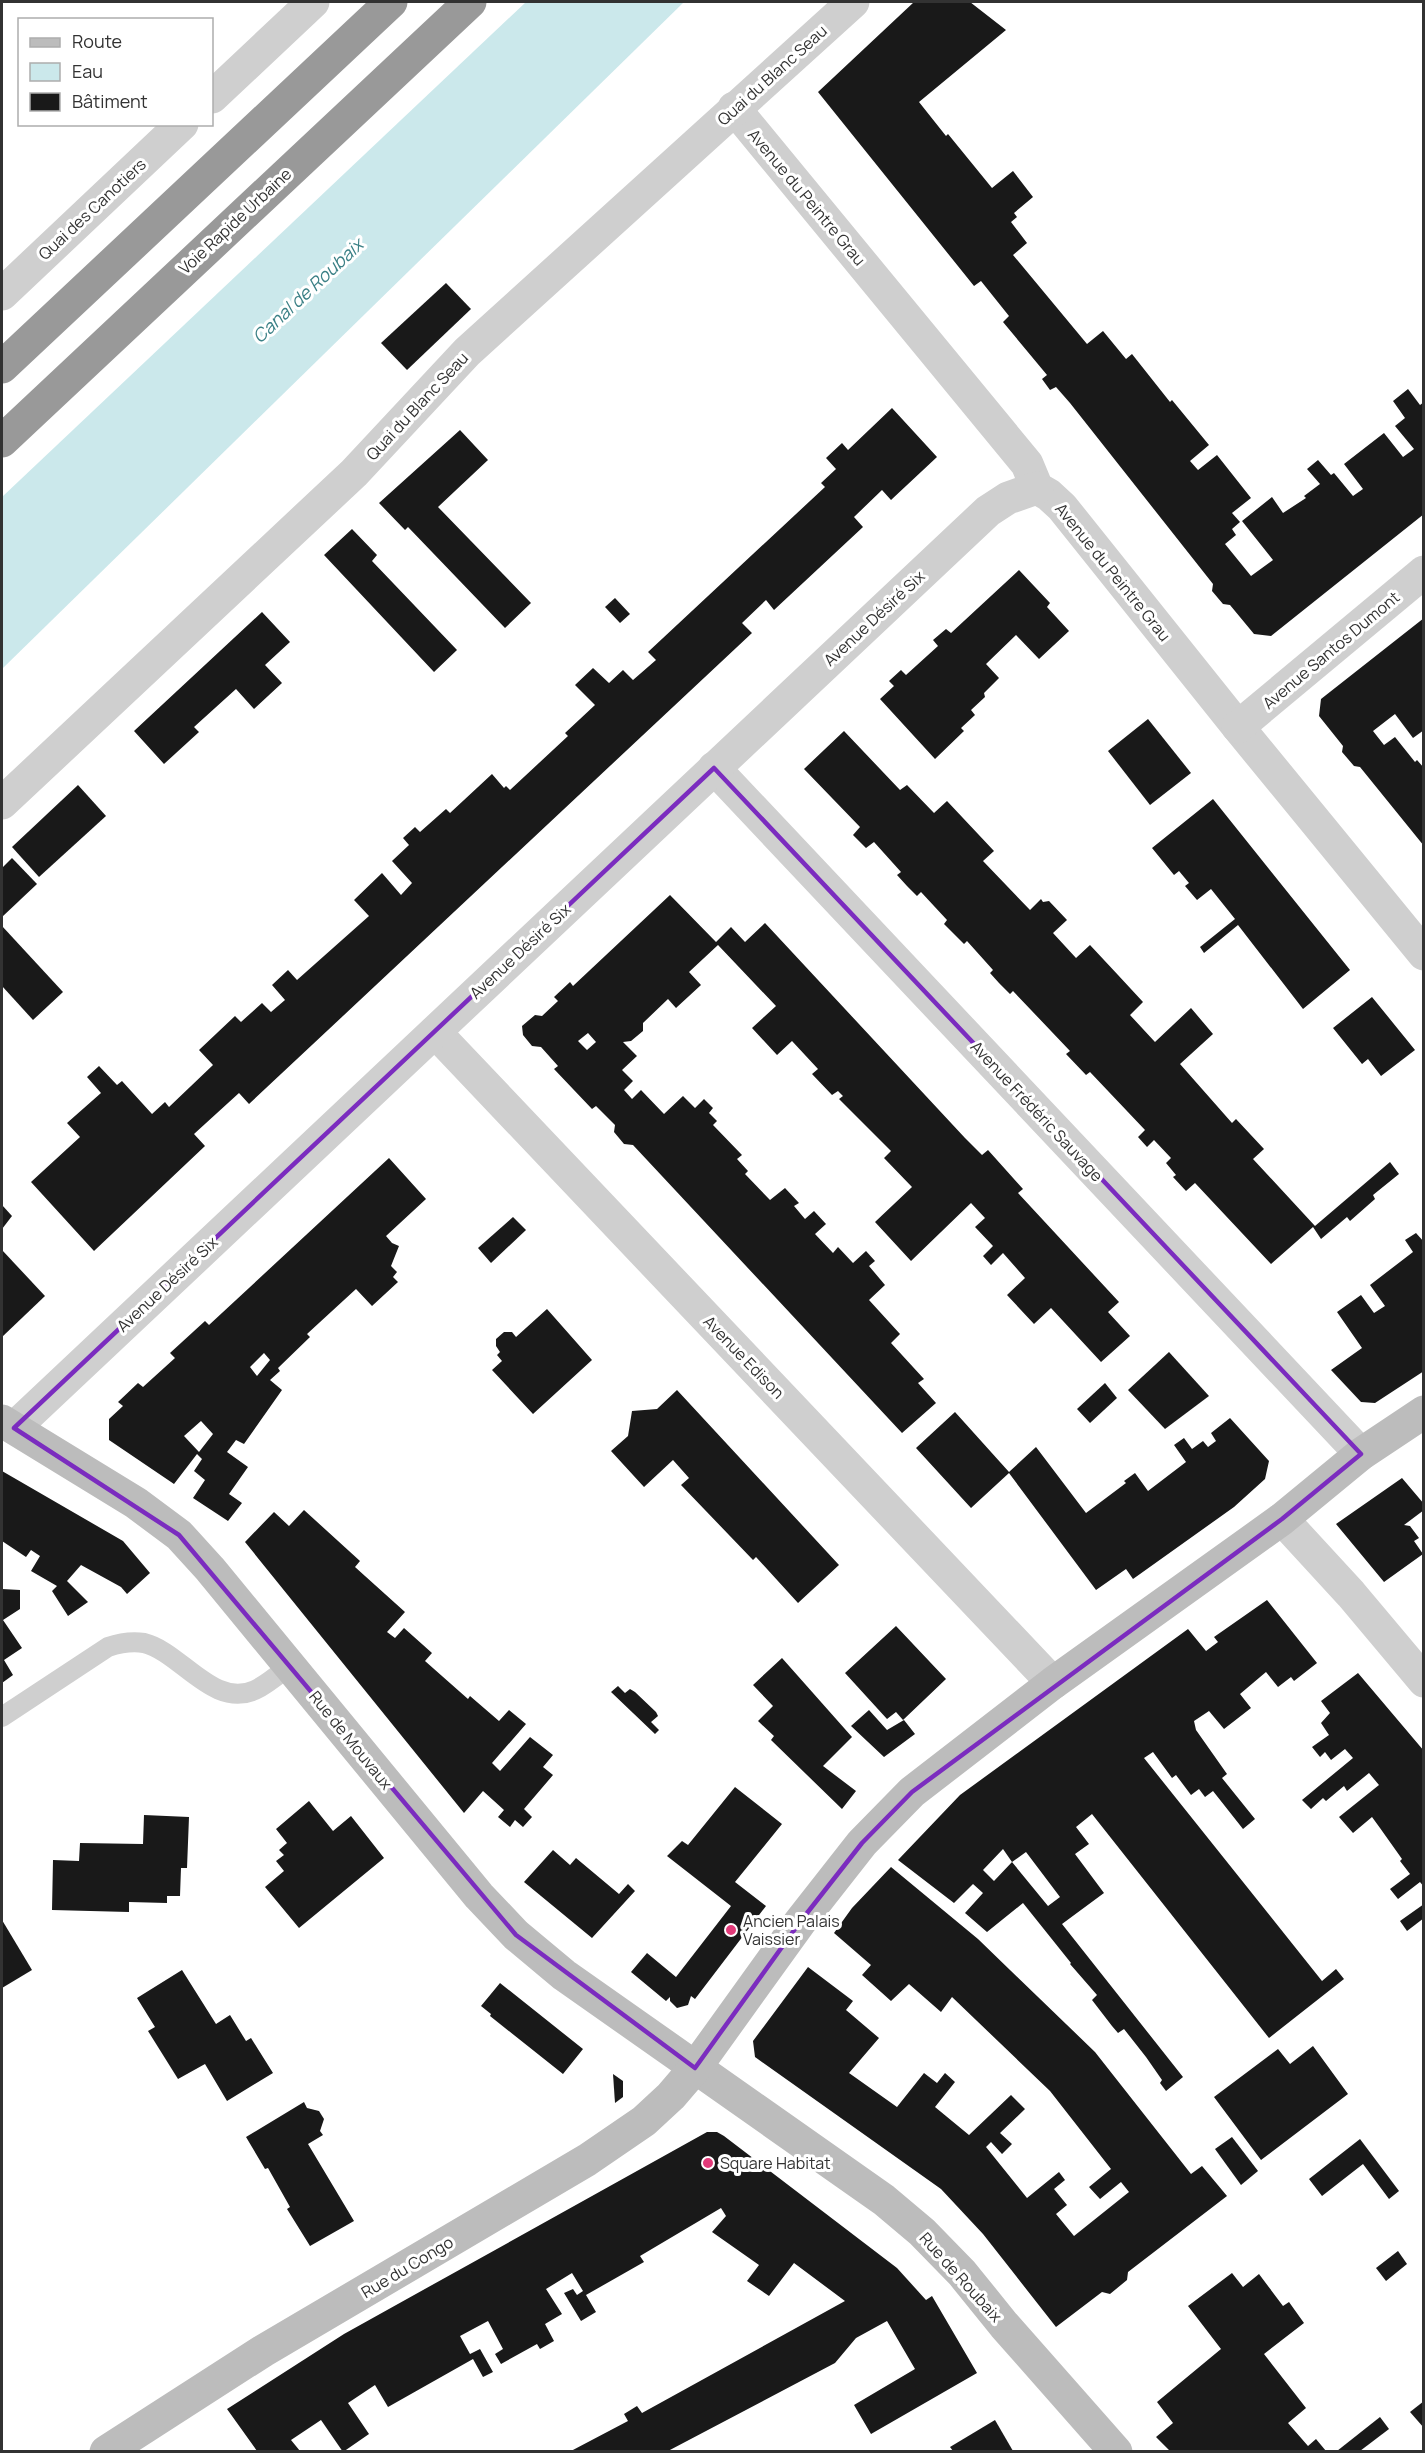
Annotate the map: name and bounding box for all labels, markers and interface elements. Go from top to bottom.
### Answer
legend [18,18,213,126]
street label: Quai du Blanc Seau [712,20,832,130]
text: Route [72,29,122,53]
text: Eau [72,59,103,83]
text: Bâtiment [72,89,148,113]
street label: Avenue du Peintre Grau [743,124,871,270]
street label: Quai des Canotiers [33,153,151,265]
street label: Voie Rapide Urbaine [174,163,296,279]
water label: Canal de Roubaix [247,231,370,348]
street label: Quai du Blanc Seau [361,347,473,465]
street label: Avenue du Peintre Grau [1050,498,1176,646]
street label: Avenue Désiré Six [819,565,930,671]
street label: Avenue Santos Dumont [1258,586,1404,714]
street label: Avenue Désiré Six [465,898,576,1004]
street label: Avenue Frédéric Sauvage [966,1036,1108,1186]
street label: Avenue Désiré Six [112,1231,223,1337]
street label: Avenue Edison [699,1311,789,1403]
street label: Rue de Mouvaux [304,1686,398,1794]
place label: Ancien Palais Vaissier [743,1910,840,1950]
marker: Ancien Palais Vaissier [724,1923,738,1937]
place label: Square Habitat [720,2152,831,2174]
marker: Square Habitat [701,2156,715,2170]
street label: Rue de Roubaix [915,2227,1008,2327]
street label: Rue du Congo [357,2231,457,2303]

